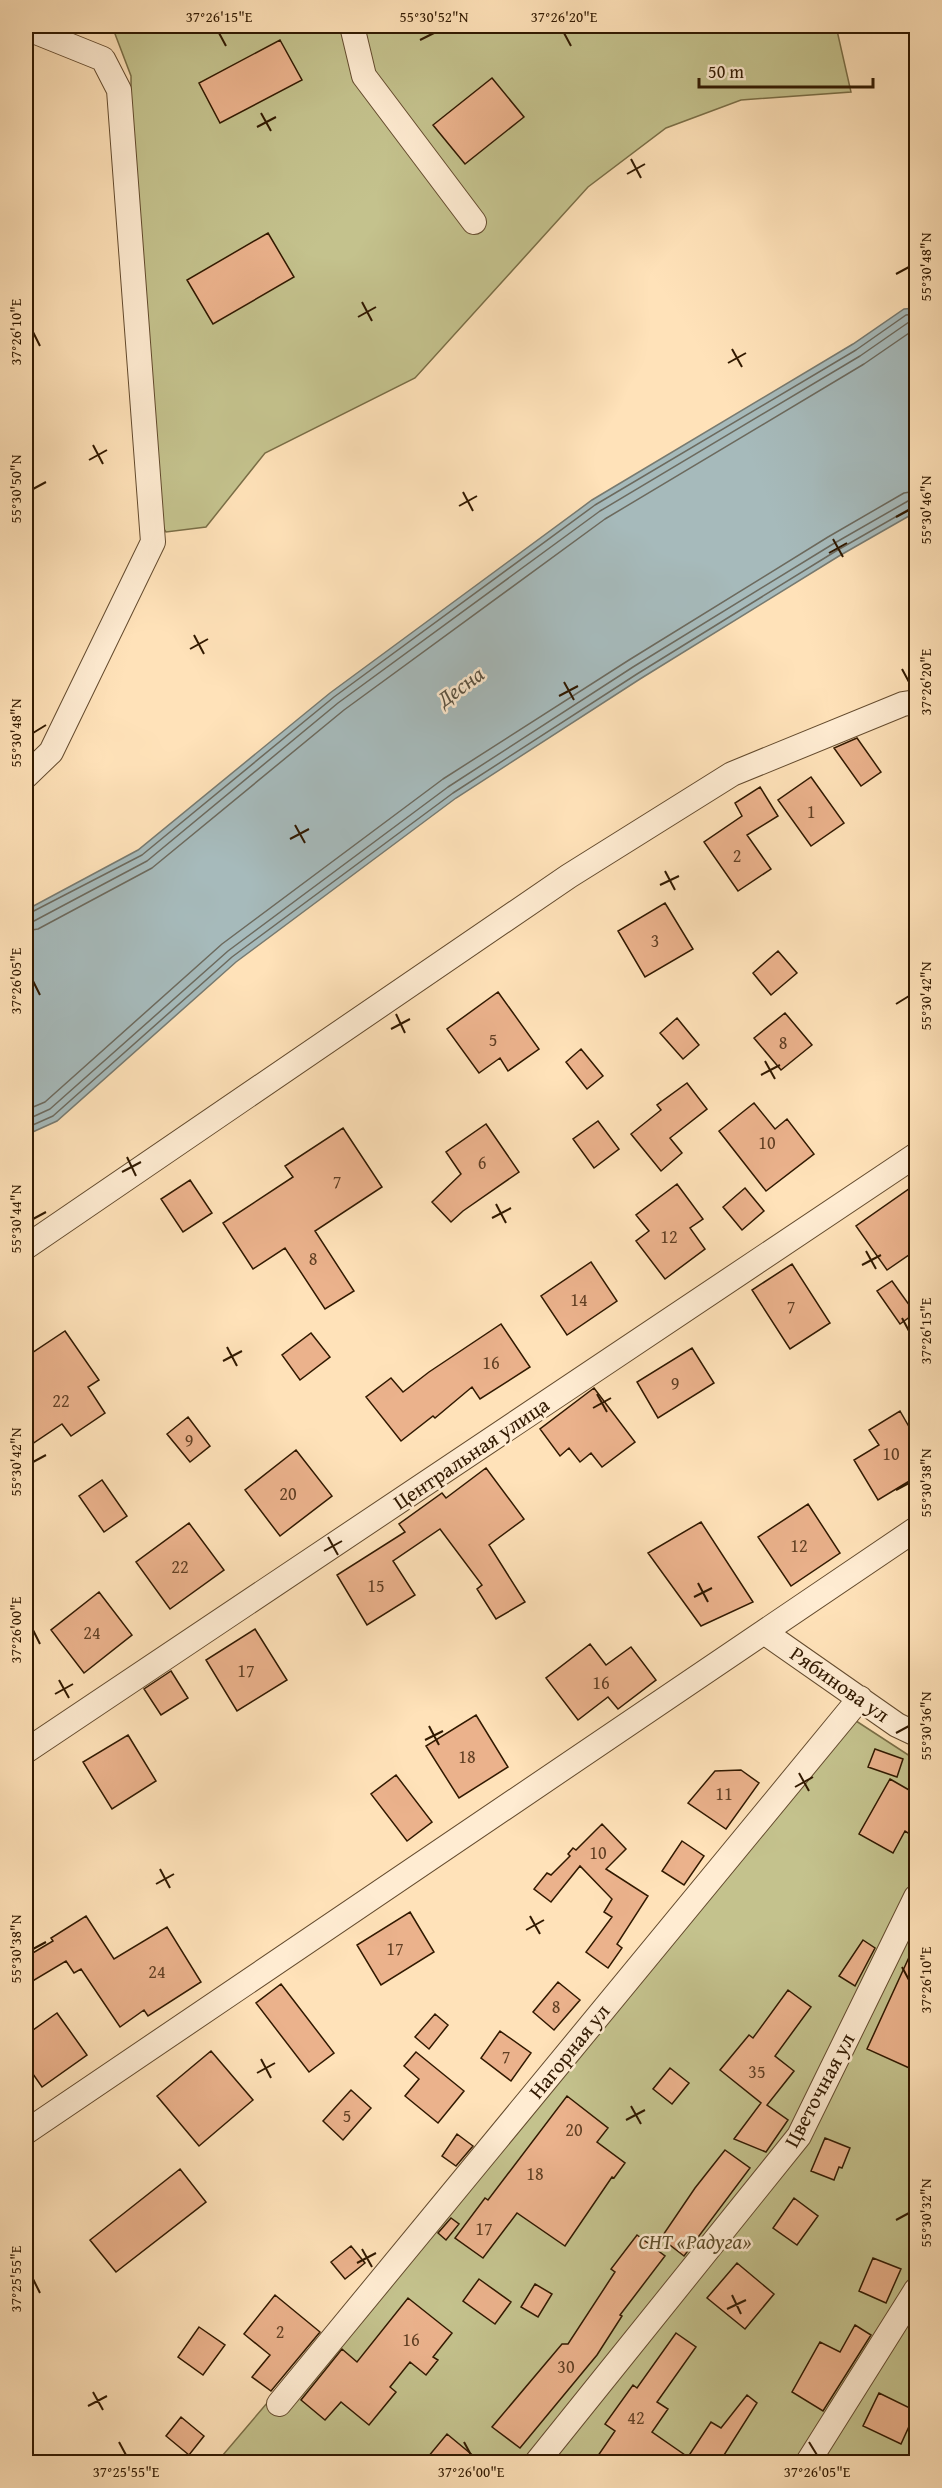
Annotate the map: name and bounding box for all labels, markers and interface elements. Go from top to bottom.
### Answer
text: 37°26'15"E [186,6,253,27]
text: 55°30'52"N [400,6,469,27]
text: 37°26'20"E [531,6,598,27]
scale bar [699,51,873,89]
text: 50 m [708,58,744,85]
text: 55°30'48"N [915,232,936,301]
text: 37°26'10"E [5,298,26,365]
text: 55°30'50"N [5,454,26,523]
text: 55°30'46"N [915,475,936,544]
text: 37°26'20"E [915,648,936,715]
water label: Десна [428,658,490,715]
text: 55°30'48"N [5,698,26,767]
house number: 1 [807,798,815,825]
house number: 2 [733,842,741,869]
house number: 3 [651,927,659,954]
text: 37°26'05"E [5,947,26,1014]
text: 55°30'42"N [915,961,936,1030]
house number: 5 [489,1026,497,1053]
house number: 8 [779,1029,787,1056]
house number: 10 [758,1129,776,1156]
house number: 6 [478,1149,486,1176]
house number: 7 [333,1168,341,1195]
text: 55°30'44"N [5,1184,26,1253]
house number: 12 [660,1223,678,1250]
house number: 8 [309,1245,317,1272]
house number: 14 [570,1286,588,1313]
house number: 7 [787,1293,795,1320]
text: 37°26'15"E [915,1297,936,1364]
house number: 16 [482,1349,500,1376]
house number: 9 [671,1370,679,1397]
house number: 22 [52,1387,70,1414]
street label: Центральная улица [387,1389,555,1517]
text: 55°30'42"N [5,1427,26,1496]
house number: 9 [185,1427,193,1454]
house number: 10 [882,1440,900,1467]
text: 55°30'38"N [915,1448,936,1517]
house number: 20 [279,1480,297,1507]
house number: 12 [790,1532,808,1559]
house number: 22 [171,1553,189,1580]
house number: 15 [367,1572,385,1599]
text: 37°26'00"E [5,1596,26,1663]
house number: 24 [83,1619,101,1646]
street label: Рябинова ул [784,1638,896,1730]
house number: 17 [237,1657,255,1684]
house number: 16 [592,1669,610,1696]
text: 55°30'36"N [915,1691,936,1760]
house number: 18 [458,1743,476,1770]
house number: 11 [715,1780,733,1807]
house number: 10 [589,1839,607,1866]
text: 55°30'38"N [5,1914,26,1983]
house number: 17 [386,1935,404,1962]
text: 37°26'10"E [915,1946,936,2013]
house number: 24 [148,1958,166,1985]
house number: 8 [552,1993,560,2020]
street label: Нагорная ул [521,1996,617,2105]
street label: Цветочная ул [776,2027,862,2153]
house number: 7 [502,2043,510,2070]
house number: 35 [748,2058,766,2085]
house number: 5 [343,2102,351,2129]
house number: 20 [565,2116,583,2143]
house number: 18 [526,2160,544,2187]
text: 55°30'32"N [915,2178,936,2247]
house number: 17 [475,2215,493,2242]
park label: СНТ «Радуга» [638,2226,752,2257]
text: 37°25'55"E [5,2245,26,2312]
house number: 2 [276,2318,284,2345]
house number: 16 [402,2326,420,2353]
house number: 30 [557,2353,575,2380]
house number: 42 [627,2404,645,2431]
text: 37°25'55"E [93,2461,160,2482]
text: 37°26'00"E [438,2461,505,2482]
text: 37°26'05"E [784,2461,851,2482]

